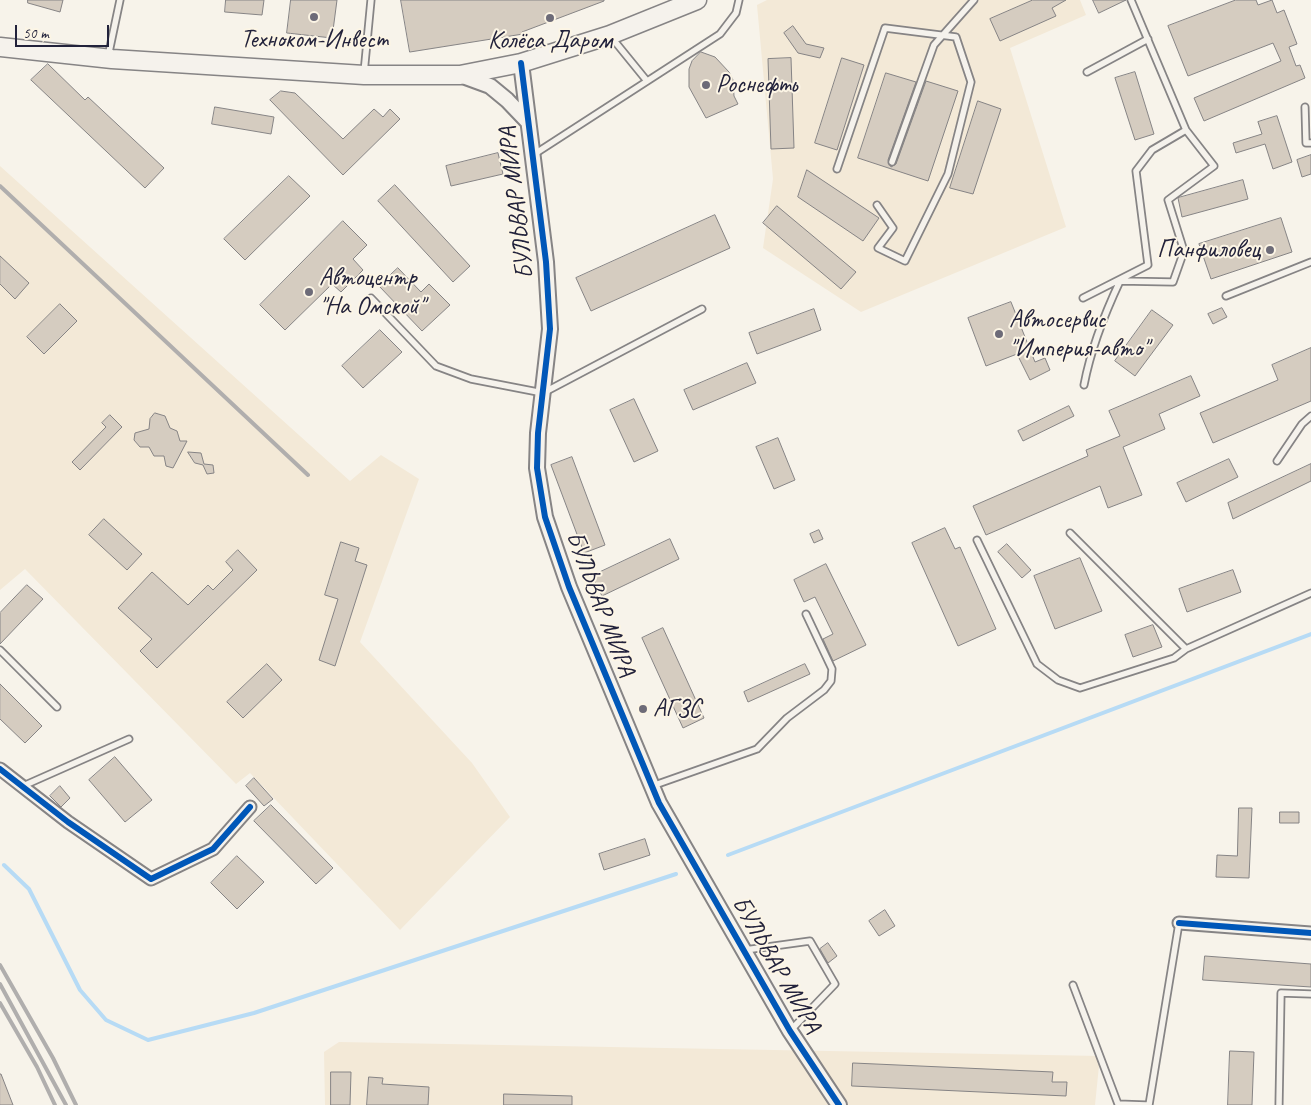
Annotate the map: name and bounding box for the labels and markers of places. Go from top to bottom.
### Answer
marker: Техноком-Инвест [308,11,320,23]
marker: Колёса Даром [544,12,556,24]
place label: Техноком-Инвест [241,25,387,55]
place label: Колёса Даром [488,26,612,56]
place label: Роснефть [716,70,797,100]
marker: Роснефть [700,79,712,91]
place label: Панфиловец [1157,235,1260,265]
marker: Панфиловец [1264,244,1276,256]
place label: Автоцентр "На Омской" [319,263,424,322]
marker: Автоцентр "На Омской" [303,286,315,298]
place label: Автосервис "Империя-авто" [1009,305,1148,364]
marker: Автосервис "Империя-авто" [993,328,1005,340]
place label: АГЗС [653,694,701,724]
marker: АГЗС [637,703,649,715]

